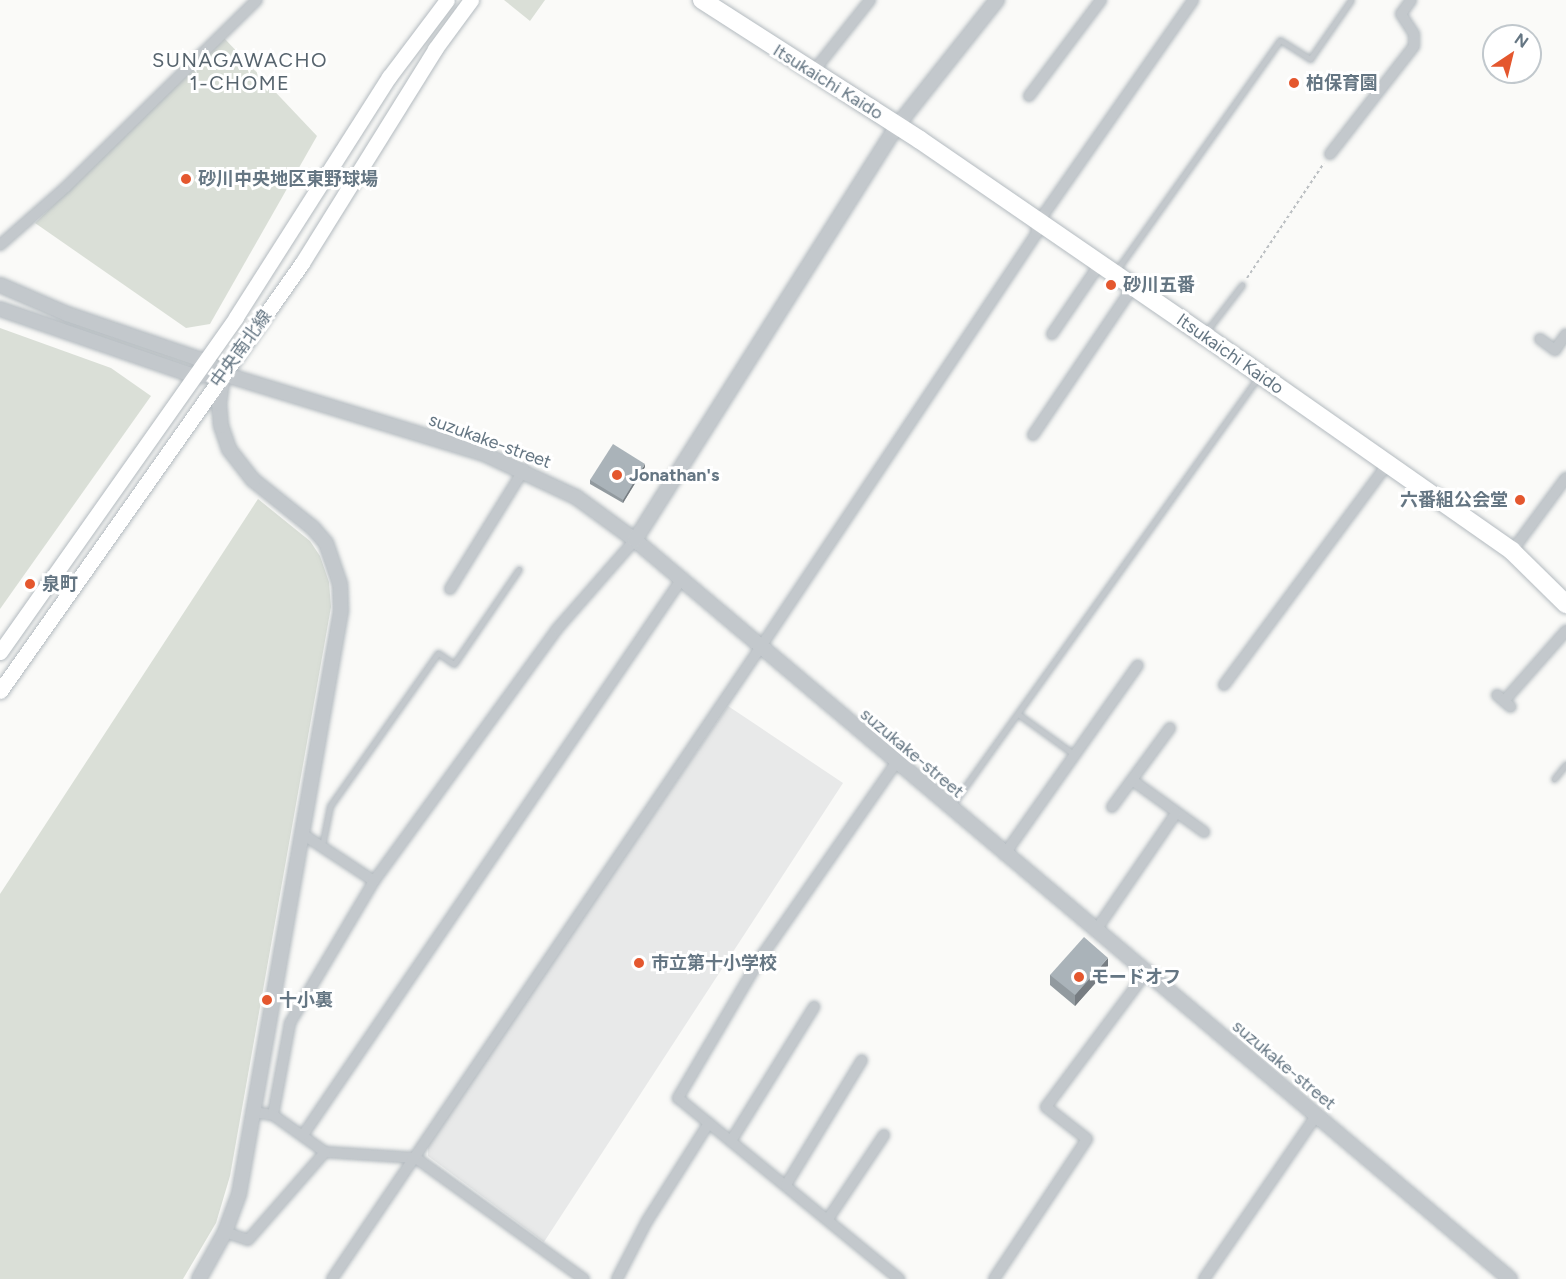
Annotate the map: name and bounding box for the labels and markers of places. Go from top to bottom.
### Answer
place label: 柏保育園 [1306,72,1378,94]
marker: 柏保育園 [1287,76,1301,90]
place label: 砂川中央地区東野球場 [198,168,378,190]
marker: 砂川中央地区東野球場 [179,172,193,186]
place label: 砂川五番 [1123,274,1195,296]
marker: 砂川五番 [1104,278,1118,292]
place label: Jonathan's [629,464,719,486]
marker: Jonathan's [610,468,624,482]
place label: 六番組公会堂 [1400,489,1508,511]
marker: 六番組公会堂 [1513,493,1527,507]
place label: 泉町 [42,573,78,595]
marker: 泉町 [23,577,37,591]
place label: 市立第十小学校 [651,952,777,974]
marker: 市立第十小学校 [632,956,646,970]
place label: モードオフ [1091,966,1181,988]
marker: モードオフ [1072,970,1086,984]
place label: 十小裏 [279,989,333,1011]
marker: 十小裏 [260,993,274,1007]

